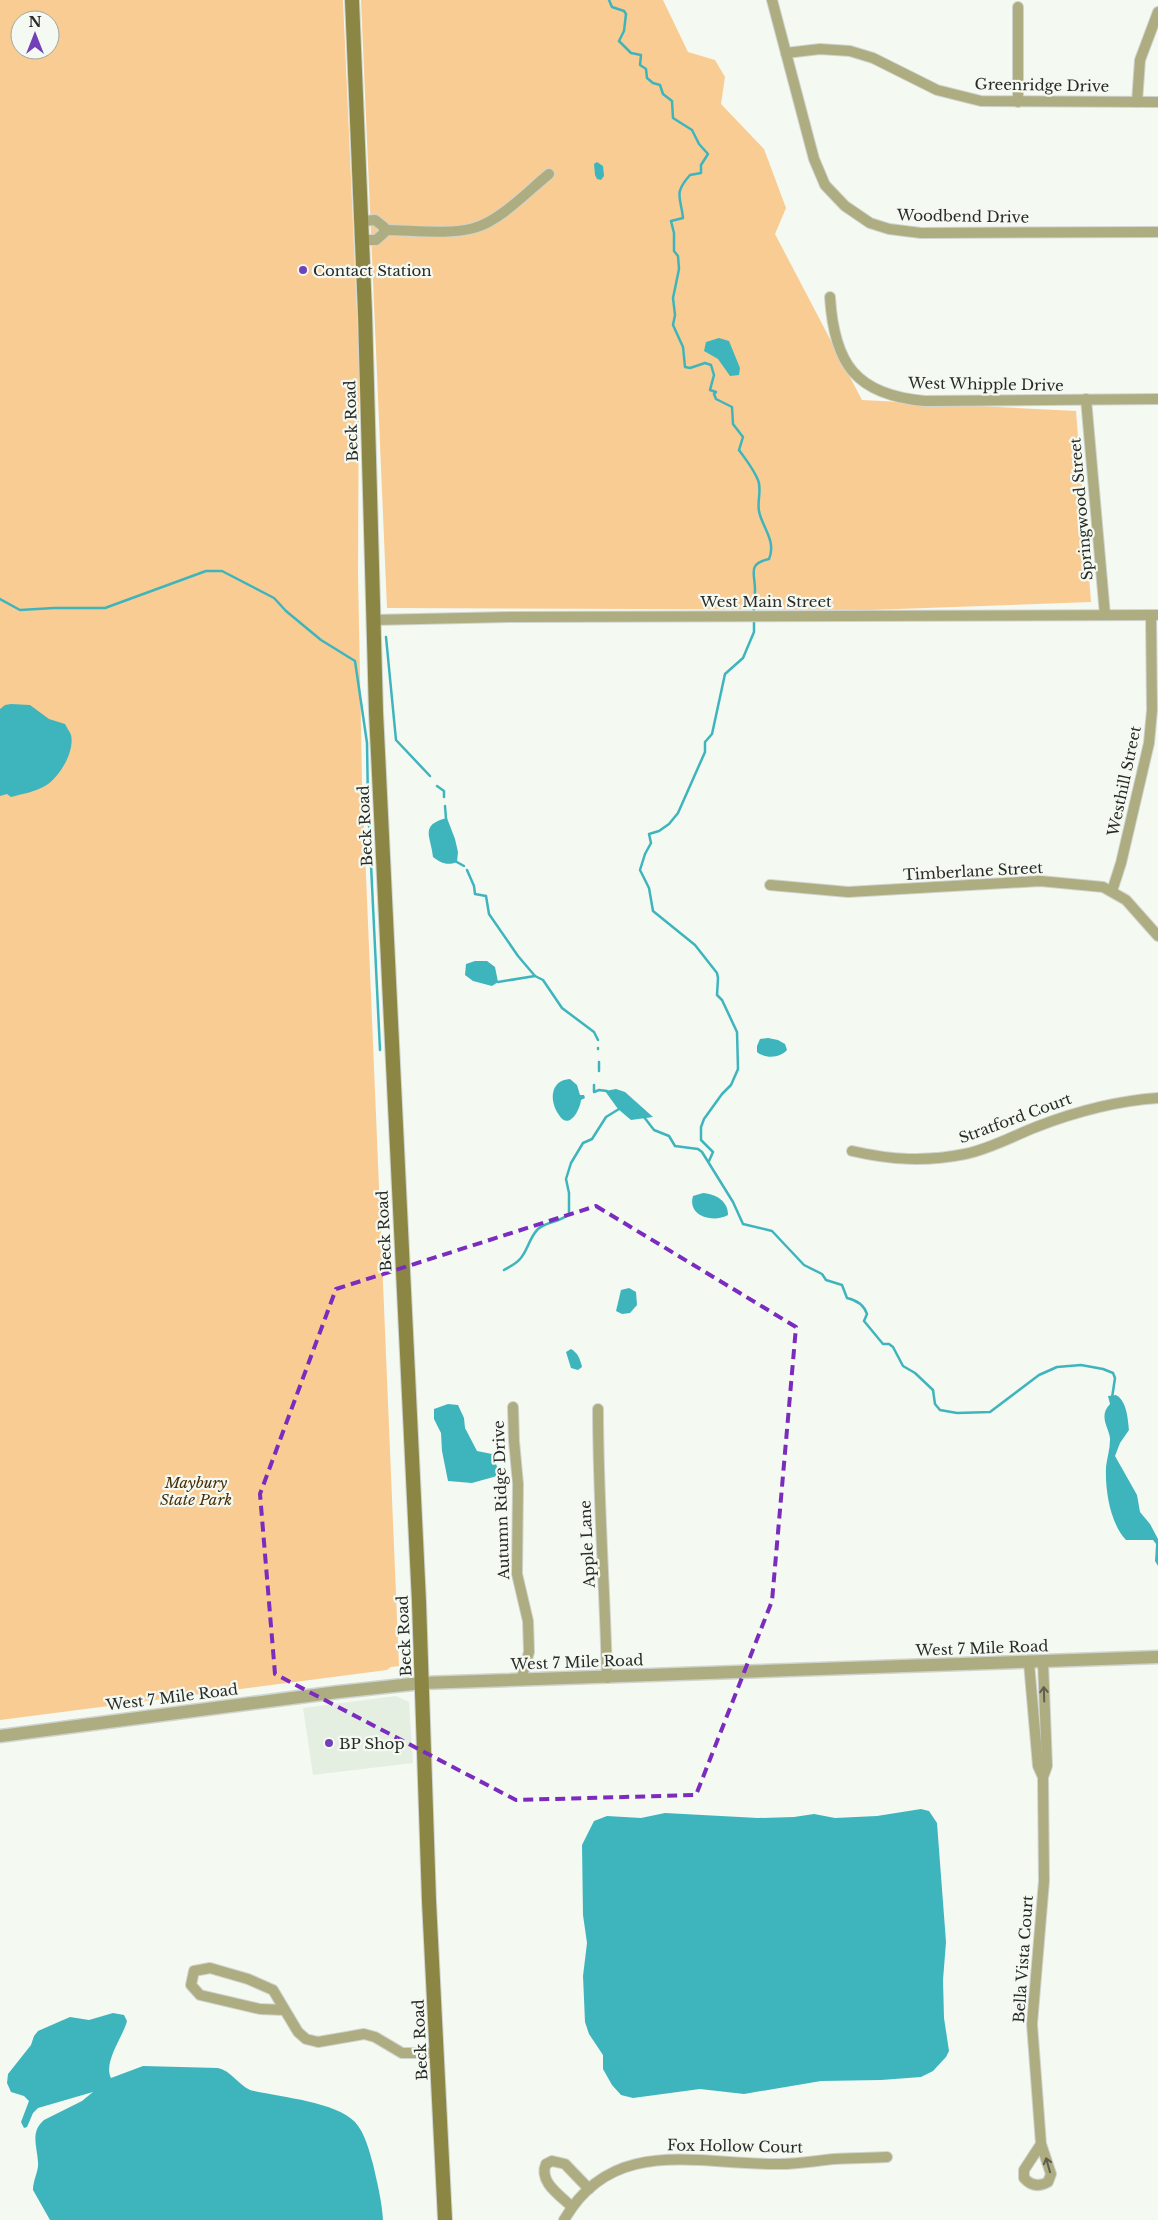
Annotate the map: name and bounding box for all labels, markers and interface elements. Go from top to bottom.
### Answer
north arrow [10,10,60,60]
text: N [28,13,42,31]
street label: Greenridge Drive [975,74,1109,96]
street label: Woodbend Drive [896,205,1029,227]
place label: Contact Station [313,261,432,280]
marker: Contact Station [297,264,309,276]
street label: West Whipple Drive [907,373,1064,395]
street label: Beck Road [340,380,362,462]
street label: Springwood Street [1065,437,1097,581]
street label: West Main Street [699,592,832,611]
street label: Westhill Street [1103,724,1145,839]
street label: Beck Road [353,785,377,867]
street label: Timberlane Street [903,858,1044,884]
street label: Stratford Court [956,1089,1074,1147]
street label: Beck Road [372,1190,396,1272]
street label: Autumn Ridge Drive [489,1420,513,1581]
park label: Maybury State Park [160,1473,232,1509]
street label: Apple Lane [575,1500,599,1589]
street label: Beck Road [392,1595,416,1677]
street label: West 7 Mile Road [914,1636,1049,1660]
street label: West 7 Mile Road [509,1650,644,1674]
street label: West 7 Mile Road [104,1679,239,1715]
one-way arrow [1040,1686,1049,1702]
place label: BP Shop [339,1734,405,1753]
marker: BP Shop [323,1737,335,1749]
street label: Bella Vista Court [1009,1894,1037,2024]
street label: Beck Road [408,1999,432,2081]
street label: Fox Hollow Court [667,2135,804,2157]
one-way arrow [1043,2157,1053,2173]

